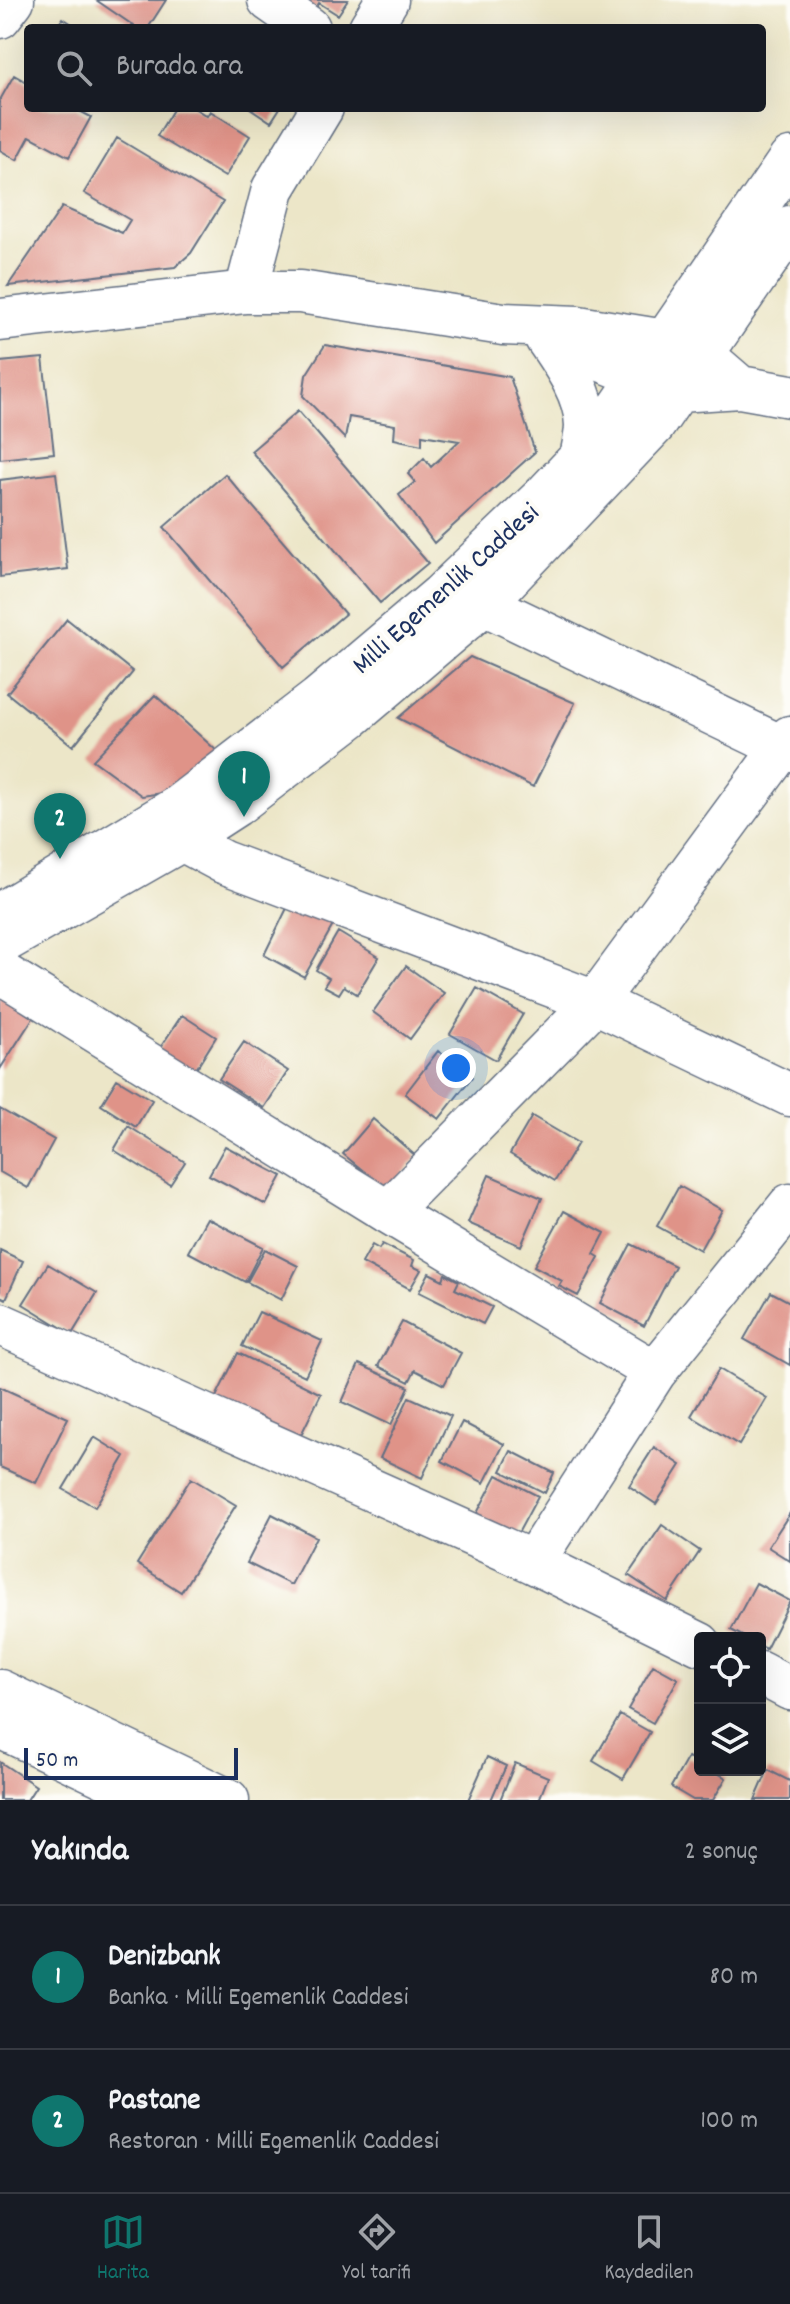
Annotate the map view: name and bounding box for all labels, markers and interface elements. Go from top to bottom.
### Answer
search box [24,24,766,112]
icon: search [52,46,96,90]
text: Burada ara [116,47,243,90]
street label: Milli Egemenlik Caddesi [345,495,550,686]
pin: 1 [218,751,270,817]
pin: 2 [34,793,86,859]
your location [436,1048,476,1088]
map controls [694,1632,766,1776]
button: locate [694,1632,766,1704]
button: layers [694,1704,766,1776]
scale bar [24,1744,238,1780]
text: 50 m [36,1746,78,1777]
text: Yakında [32,1828,128,1877]
text: 2 sonuç [684,1834,758,1871]
text: Denizbank [108,1937,221,1980]
text: 1 [55,1959,61,1996]
text: 80 m [710,1959,758,1996]
text: Banka · Milli Egemenlik Caddesi [108,1980,408,2017]
text: Pastane [108,2081,201,2124]
text: 2 [52,2103,64,2140]
text: 100 m [700,2103,758,2140]
text: Restoran · Milli Egemenlik Caddesi [108,2124,439,2161]
tab: Harita [97,2210,149,2289]
tab: Yol tarifi [342,2210,411,2289]
tab: Kaydedilen [604,2210,693,2289]

